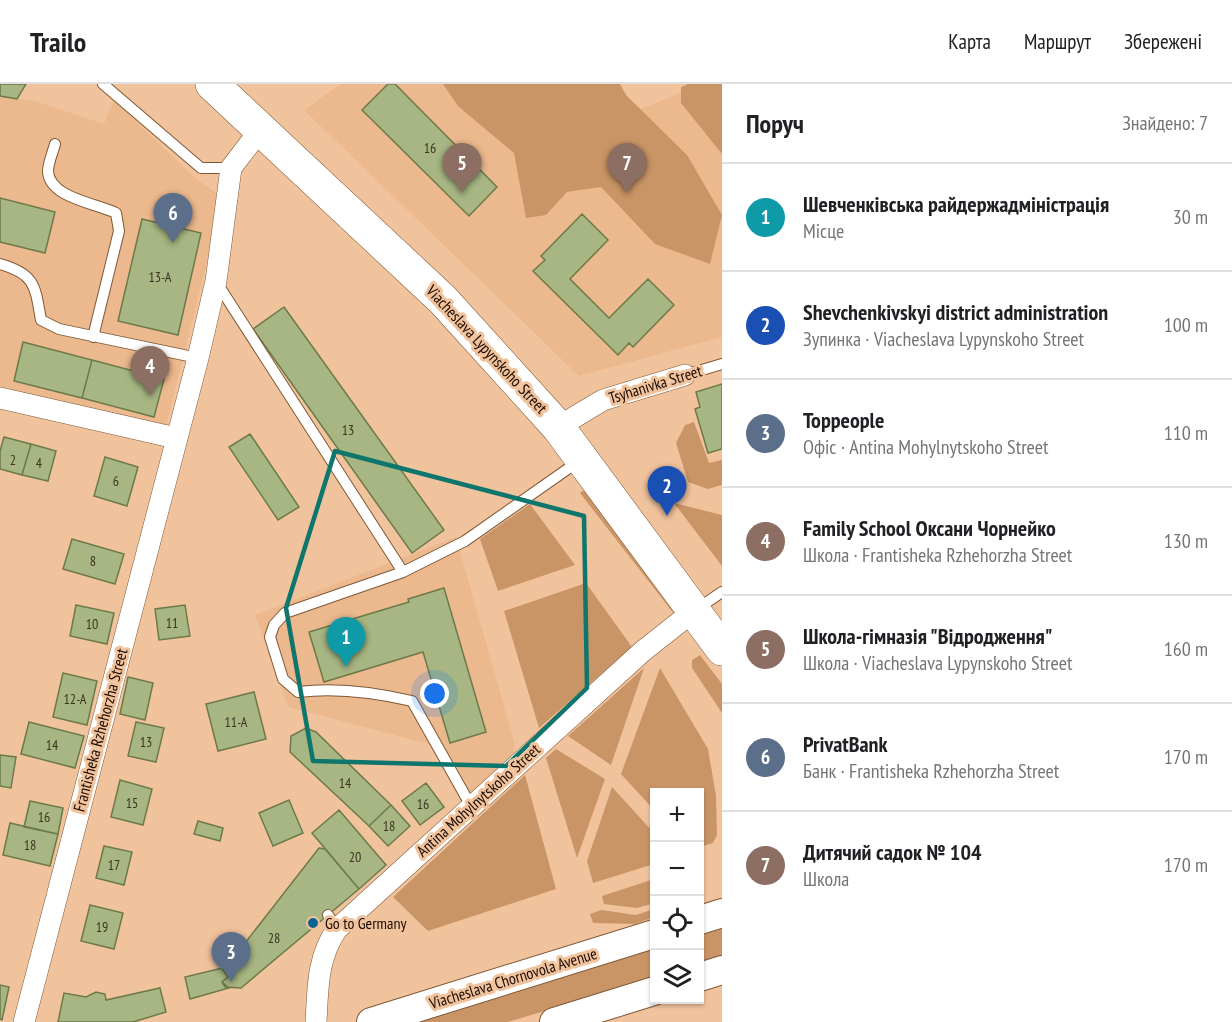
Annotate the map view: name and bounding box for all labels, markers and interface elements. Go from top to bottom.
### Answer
text: Trailo [30,23,86,60]
text: Карта [948,28,991,55]
text: Маршрут [1024,28,1091,55]
text: Збережені [1124,28,1202,55]
text: Поруч [746,107,804,140]
text: Знайдено: 7 [1122,110,1208,136]
house number: 16 [424,139,436,157]
pin: 5 [442,144,482,193]
pin: 7 [608,144,646,193]
text: Шевченківська райдержадміністрація [803,190,1109,218]
pin: 6 [154,194,192,243]
text: 1 [761,204,770,230]
text: 30 m [1173,204,1208,230]
text: Місце [803,218,844,244]
house number: 13-А [149,268,172,286]
street label: Viacheslava Lypynskoho Street [422,280,552,418]
text: Shevchenkivskyi district administration [803,298,1108,326]
text: 2 [761,312,770,338]
text: 100 m [1164,312,1208,338]
text: Зупинка · Viacheslava Lypynskoho Street [803,326,1084,352]
pin: 4 [130,346,170,396]
street label: Tsyhanivka Street [606,360,705,408]
text: Toppeople [803,406,884,434]
text: 3 [761,420,770,446]
text: 110 m [1164,420,1208,446]
house number: 13 [342,421,354,439]
text: Офіс · Antina Mohylnytskoho Street [803,434,1048,460]
house number: 2 [10,451,16,469]
house number: 4 [36,454,43,472]
pin: 2 [648,466,686,516]
house number: 6 [113,472,119,490]
text: Family School Оксани Чорнейко [803,514,1056,542]
text: 4 [761,528,770,554]
text: 130 m [1164,528,1208,554]
text: Школа · Frantisheka Rzhehorzha Street [803,542,1072,568]
house number: 8 [90,552,96,570]
house number: 11 [166,614,178,632]
house number: 10 [86,615,98,633]
pin: 1 [326,618,366,667]
text: Школа-гімназія "Відродження" [803,622,1053,650]
text: 5 [761,636,770,662]
text: 160 m [1164,636,1208,662]
street label: Frantisheka Rzhehorzha Street [69,646,132,814]
text: Школа · Viacheslava Lypynskoho Street [803,650,1072,676]
your location [420,679,449,708]
house number: 12-А [64,690,87,708]
house number: 11-А [225,713,248,731]
text: PrivatBank [803,730,887,758]
house number: 13 [140,733,152,751]
house number: 14 [46,736,59,754]
street label: Antina Mohylnytskoho Street [412,739,544,861]
text: 6 [761,744,770,770]
text: 170 m [1164,744,1208,770]
text: Банк · Frantisheka Rzhehorzha Street [803,758,1059,784]
house number: 14 [339,774,352,792]
map controls [650,788,704,1004]
button: + [650,788,704,842]
house number: 15 [126,794,138,812]
house number: 16 [417,795,429,813]
house number: 16 [38,808,50,826]
house number: 18 [383,817,395,835]
house number: 18 [24,836,36,854]
text: Дитячий садок № 104 [803,838,981,866]
button: − [650,842,704,896]
house number: 20 [349,848,361,866]
text: 7 [761,852,770,878]
text: 170 m [1164,852,1208,878]
house number: 17 [108,856,120,874]
text: Школа [803,866,849,892]
button: locate [650,896,704,950]
place label: Go to Germany [325,913,406,933]
marker: Go to Germany [306,916,320,930]
house number: 19 [96,918,108,936]
house number: 28 [268,929,280,947]
pin: 3 [212,932,250,982]
street label: Viacheslava Chornovola Avenue [426,943,599,1013]
button: layers [650,950,704,1004]

